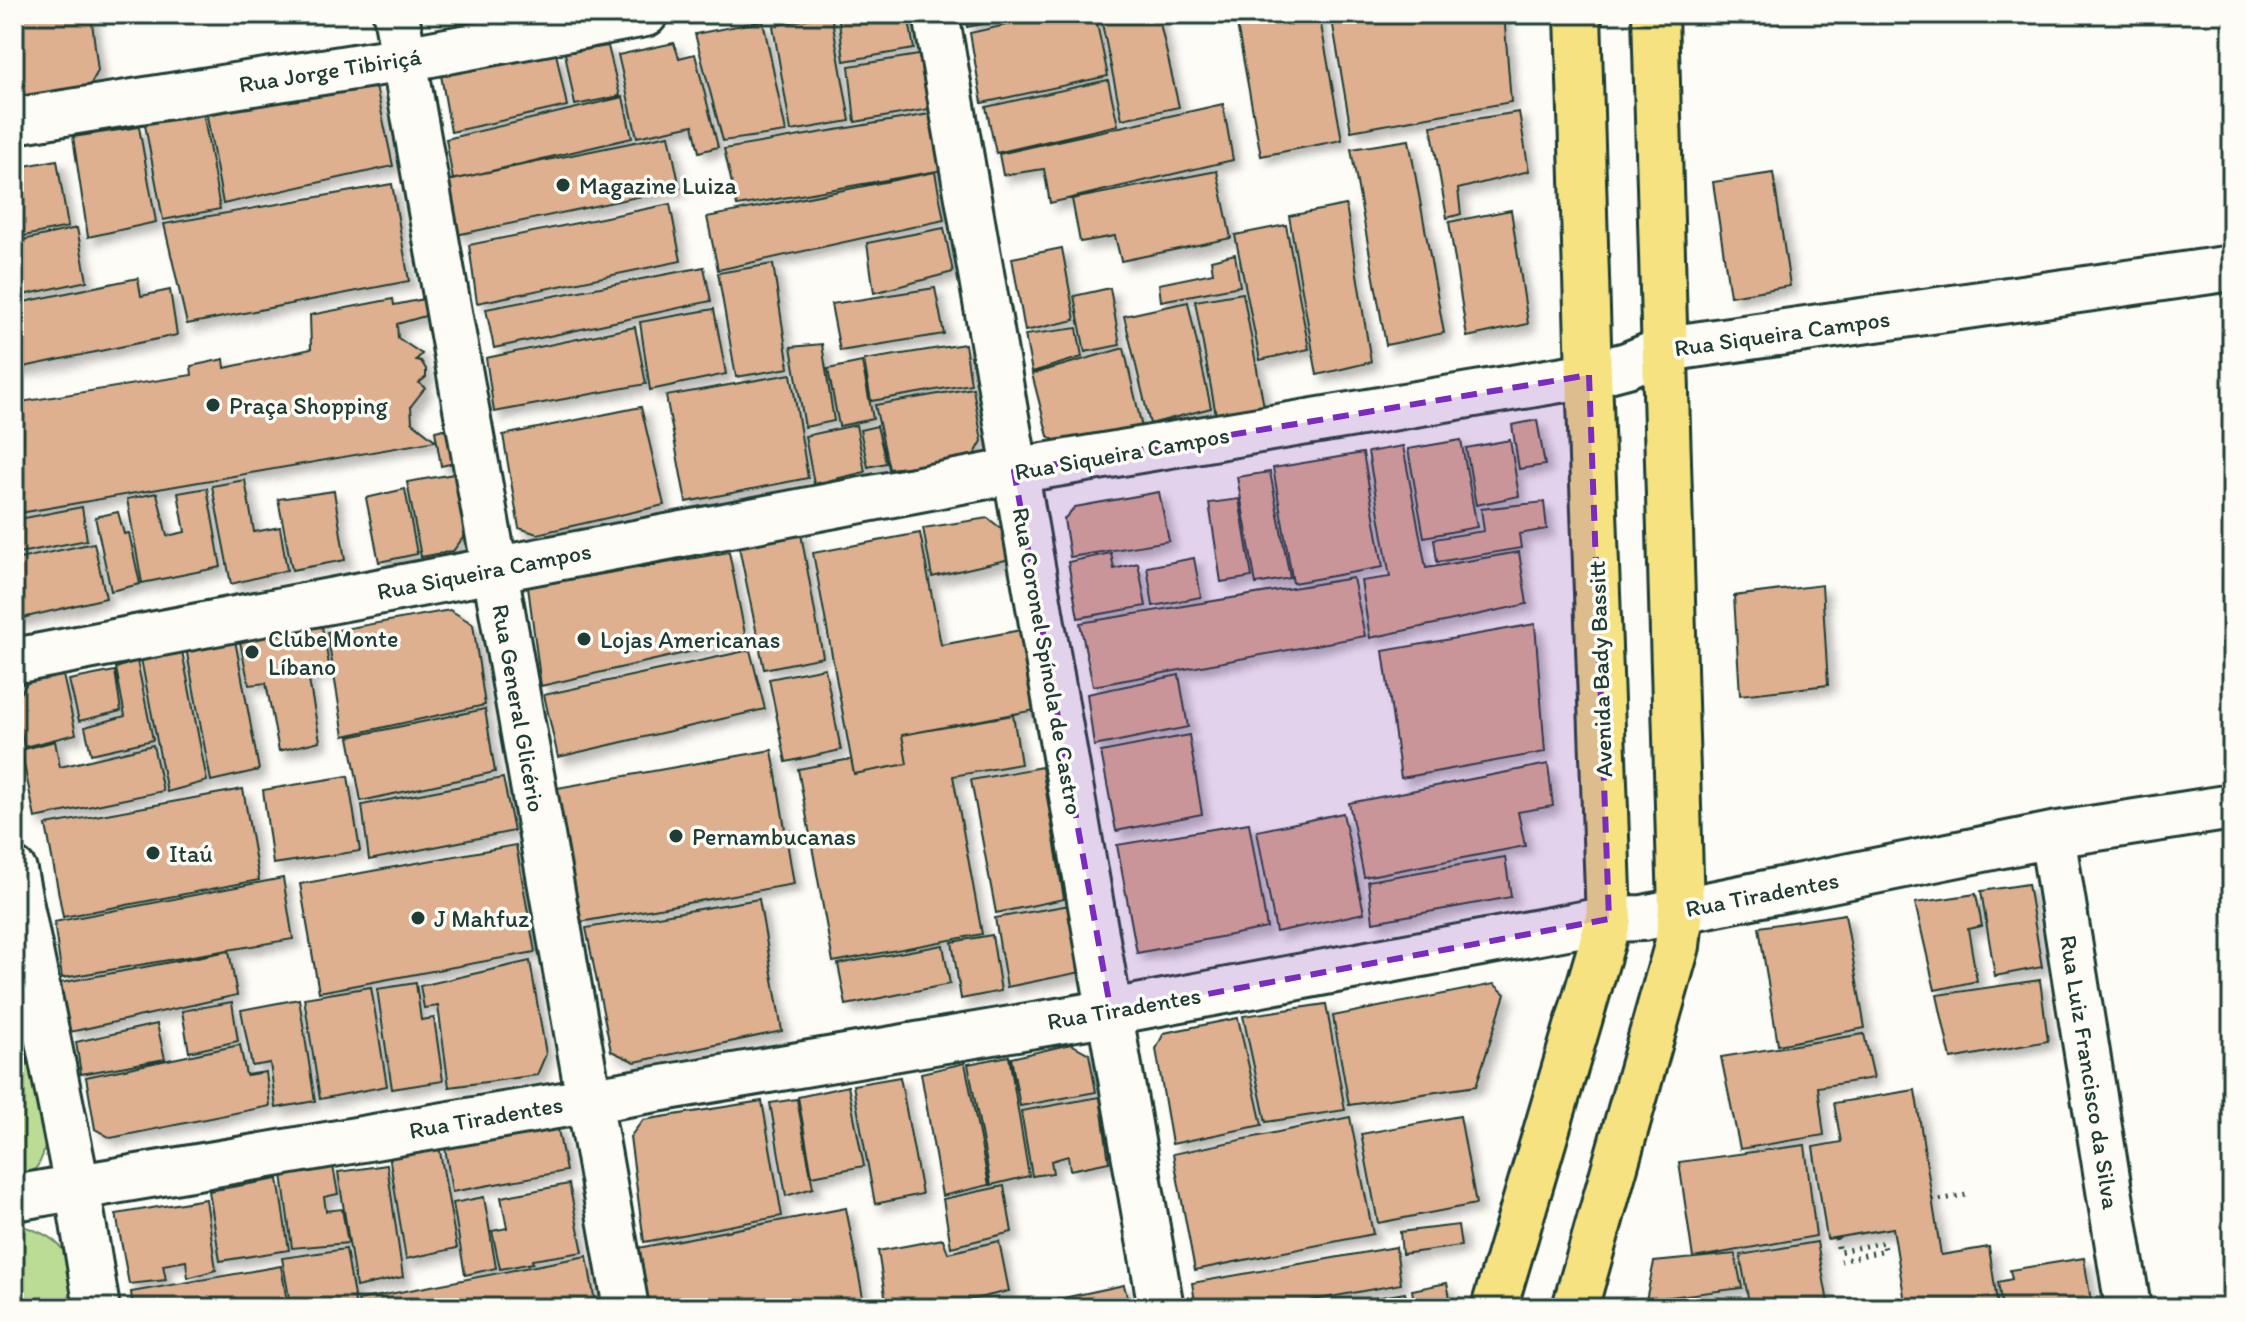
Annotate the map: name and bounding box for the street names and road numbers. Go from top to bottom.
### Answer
street label: Rua Jorge Tibiriçá [237,41,424,99]
street label: Rua Siqueira Campos [1672,303,1892,363]
street label: Rua Siqueira Campos [1012,420,1232,486]
street label: Rua Coronel Spínola de Castro [1007,505,1089,817]
street label: Rua Siqueira Campos [374,536,594,606]
street label: Avenida Bady Bassitt [1582,560,1618,778]
street label: Rua General Glicério [486,602,552,814]
street label: Rua Tiradentes [1683,865,1841,923]
street label: Rua Luiz Francisco da Silva [2054,933,2126,1212]
street label: Rua Tiradentes [1045,980,1203,1036]
street label: Rua Tiradentes [407,1089,565,1145]

